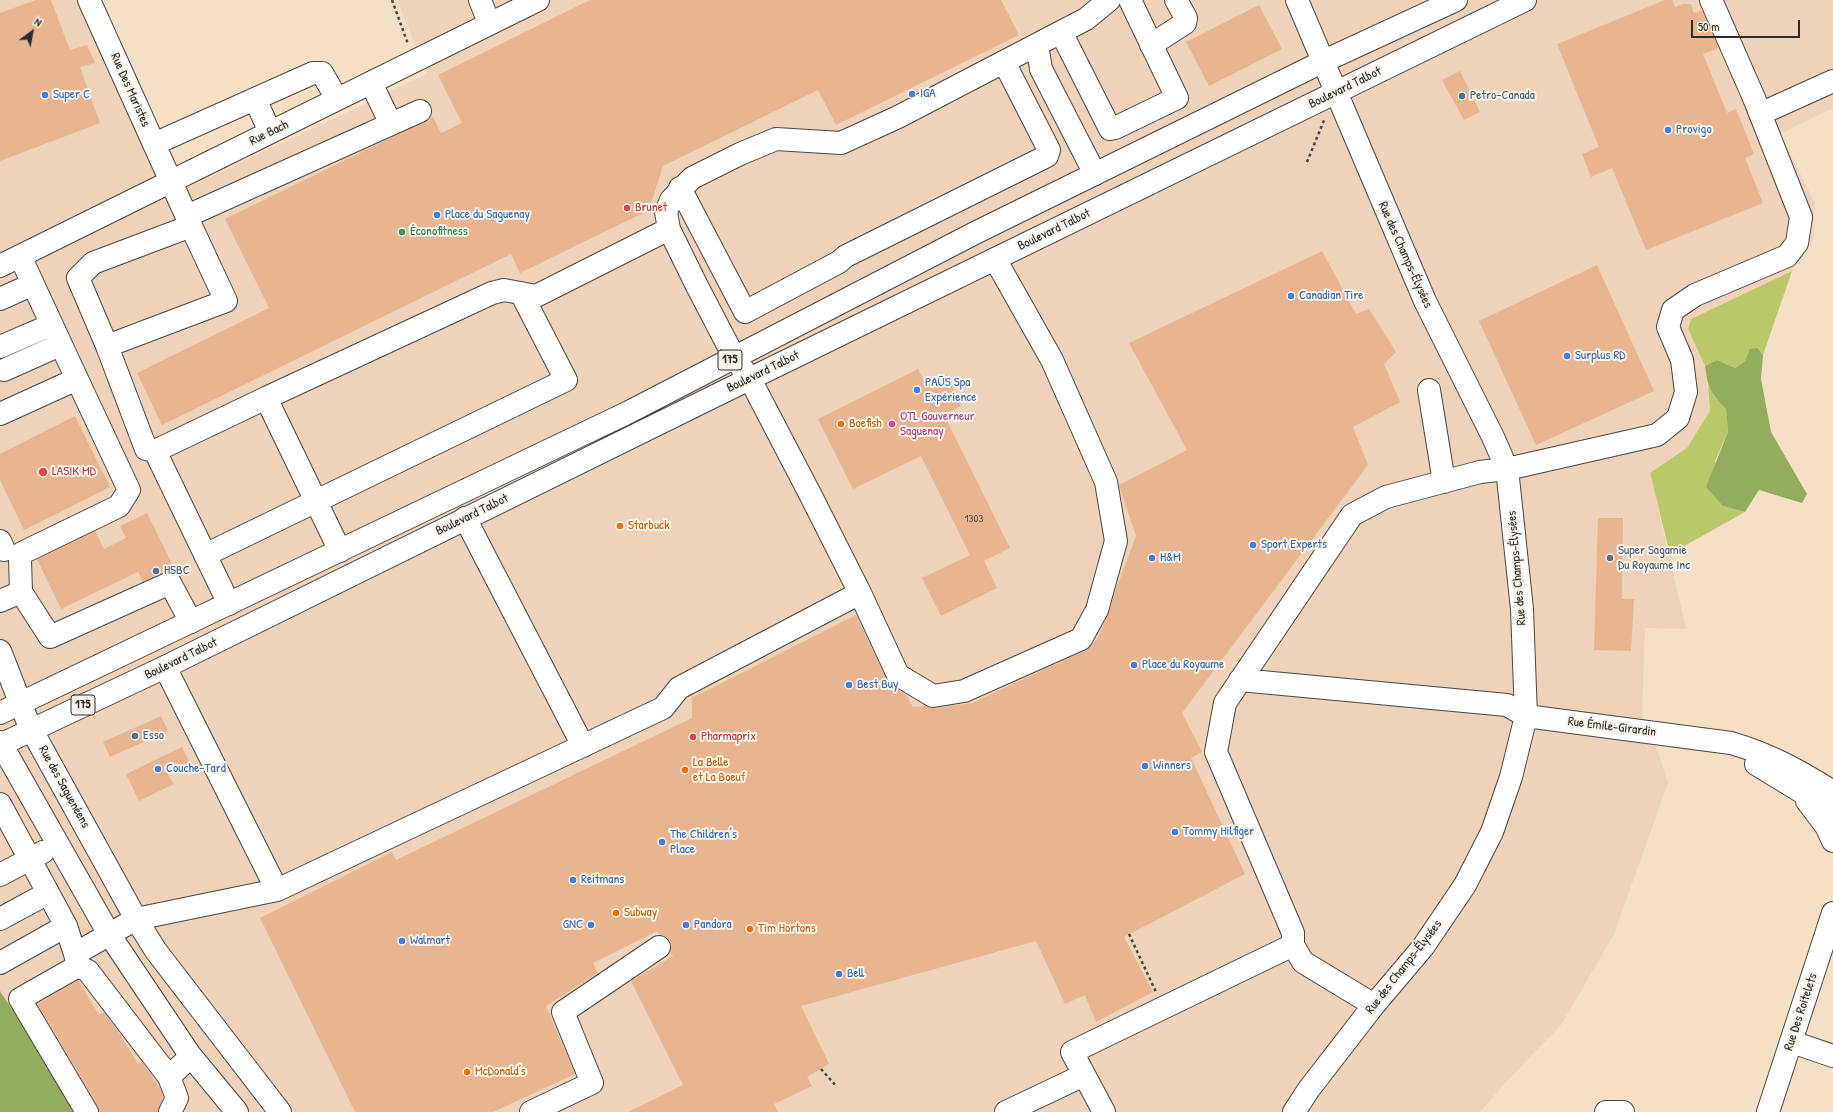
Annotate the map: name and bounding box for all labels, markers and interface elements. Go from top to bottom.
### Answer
north arrow [12,12,52,52]
scale bar [1693,12,1802,38]
text: N [32,14,45,29]
text: 50 m [1698,18,1719,35]
street label: Rue Des Maristes [107,51,153,129]
street label: Boulevard Talbot [1306,64,1384,112]
place label: IGA [920,86,936,102]
place label: Super C [53,87,90,103]
place label: Petro-Canada [1470,88,1535,104]
marker: IGA [907,89,917,99]
marker: Super C [40,90,50,100]
marker: Petro-Canada [1457,91,1467,101]
street label: Rue Bach [247,117,291,149]
place label: Provigo [1676,122,1712,138]
marker: Provigo [1663,125,1673,135]
street label: Rue des Champs-Élysées [1375,199,1435,311]
place label: Brunet [635,200,667,216]
marker: Brunet [622,203,632,213]
street label: Boulevard Talbot [1015,206,1093,254]
place label: Place du Saguenay [445,207,530,223]
marker: Place du Saguenay [432,210,442,220]
place label: Éconofitness [410,224,468,240]
marker: Éconofitness [397,227,407,237]
place label: Canadian Tire [1299,288,1363,304]
marker: Canadian Tire [1286,291,1296,301]
street label: Boulevard Talbot [724,348,802,396]
place label: Surplus RD [1575,348,1625,364]
road number: 175 [718,350,742,370]
marker: Surplus RD [1562,351,1572,361]
place label: PAŪS Spa Expérience [925,375,976,406]
marker: PAŪS Spa Expérience [912,385,922,395]
place label: OTL Gouverneur Saguenay [900,409,974,440]
place label: Boefish [849,416,882,432]
marker: Boefish [836,419,846,429]
marker: OTL Gouverneur Saguenay [887,419,897,429]
place label: LASIK MD [52,464,96,480]
marker: LASIK MD [37,466,49,478]
street label: Boulevard Talbot [433,491,511,539]
street label: Rue des Champs-Élysées [1504,510,1530,626]
house number: 1303 [965,512,983,526]
place label: Starbuck [628,518,670,534]
marker: Starbuck [615,521,625,531]
place label: Sport Experts [1261,537,1327,553]
marker: Sport Experts [1248,540,1258,550]
place label: Super Sagamie Du Royaume Inc [1618,543,1690,574]
place label: H&M [1160,550,1181,566]
marker: H&M [1147,553,1157,563]
marker: Super Sagamie Du Royaume Inc [1605,553,1615,563]
place label: HSBC [164,563,190,579]
marker: HSBC [151,566,161,576]
street label: Boulevard Talbot [142,635,220,683]
place label: Place du Royaume [1142,657,1224,673]
marker: Place du Royaume [1129,660,1139,670]
place label: Best Buy [857,677,899,693]
marker: Best Buy [844,680,854,690]
road number: 175 [71,695,95,715]
street label: Rue Émile-Girardin [1567,714,1657,740]
place label: Esso [143,728,164,744]
place label: Pharmaprix [701,729,756,745]
marker: Esso [130,731,140,741]
marker: Pharmaprix [688,732,698,742]
street label: Rue des Saguenéens [35,743,93,831]
place label: La Belle et La Boeuf [693,755,745,786]
place label: Winners [1153,758,1191,774]
place label: Couche-Tard [166,761,226,777]
marker: Winners [1140,761,1150,771]
marker: Couche-Tard [153,764,163,774]
marker: La Belle et La Boeuf [680,765,690,775]
place label: Tommy Hilfiger [1183,824,1254,840]
place label: The Children's Place [670,827,737,858]
marker: Tommy Hilfiger [1170,827,1180,837]
marker: The Children's Place [657,837,667,847]
place label: Reitmans [581,872,624,888]
marker: Reitmans [568,875,578,885]
place label: Subway [624,905,657,921]
marker: Subway [611,908,621,918]
place label: GNC [563,917,583,933]
place label: Pandora [694,917,732,933]
street label: Rue des Champs-Élysées [1362,917,1446,1017]
marker: GNC [586,920,596,930]
marker: Pandora [681,920,691,930]
place label: Tim Hortons [758,921,816,937]
marker: Tim Hortons [745,924,755,934]
place label: Walmart [410,933,450,949]
marker: Walmart [397,936,407,946]
place label: Bell [847,966,864,982]
marker: Bell [834,969,844,979]
street label: Rue Des Roitelets [1781,971,1821,1053]
place label: McDonald's [475,1064,526,1080]
marker: McDonald's [462,1067,472,1077]

